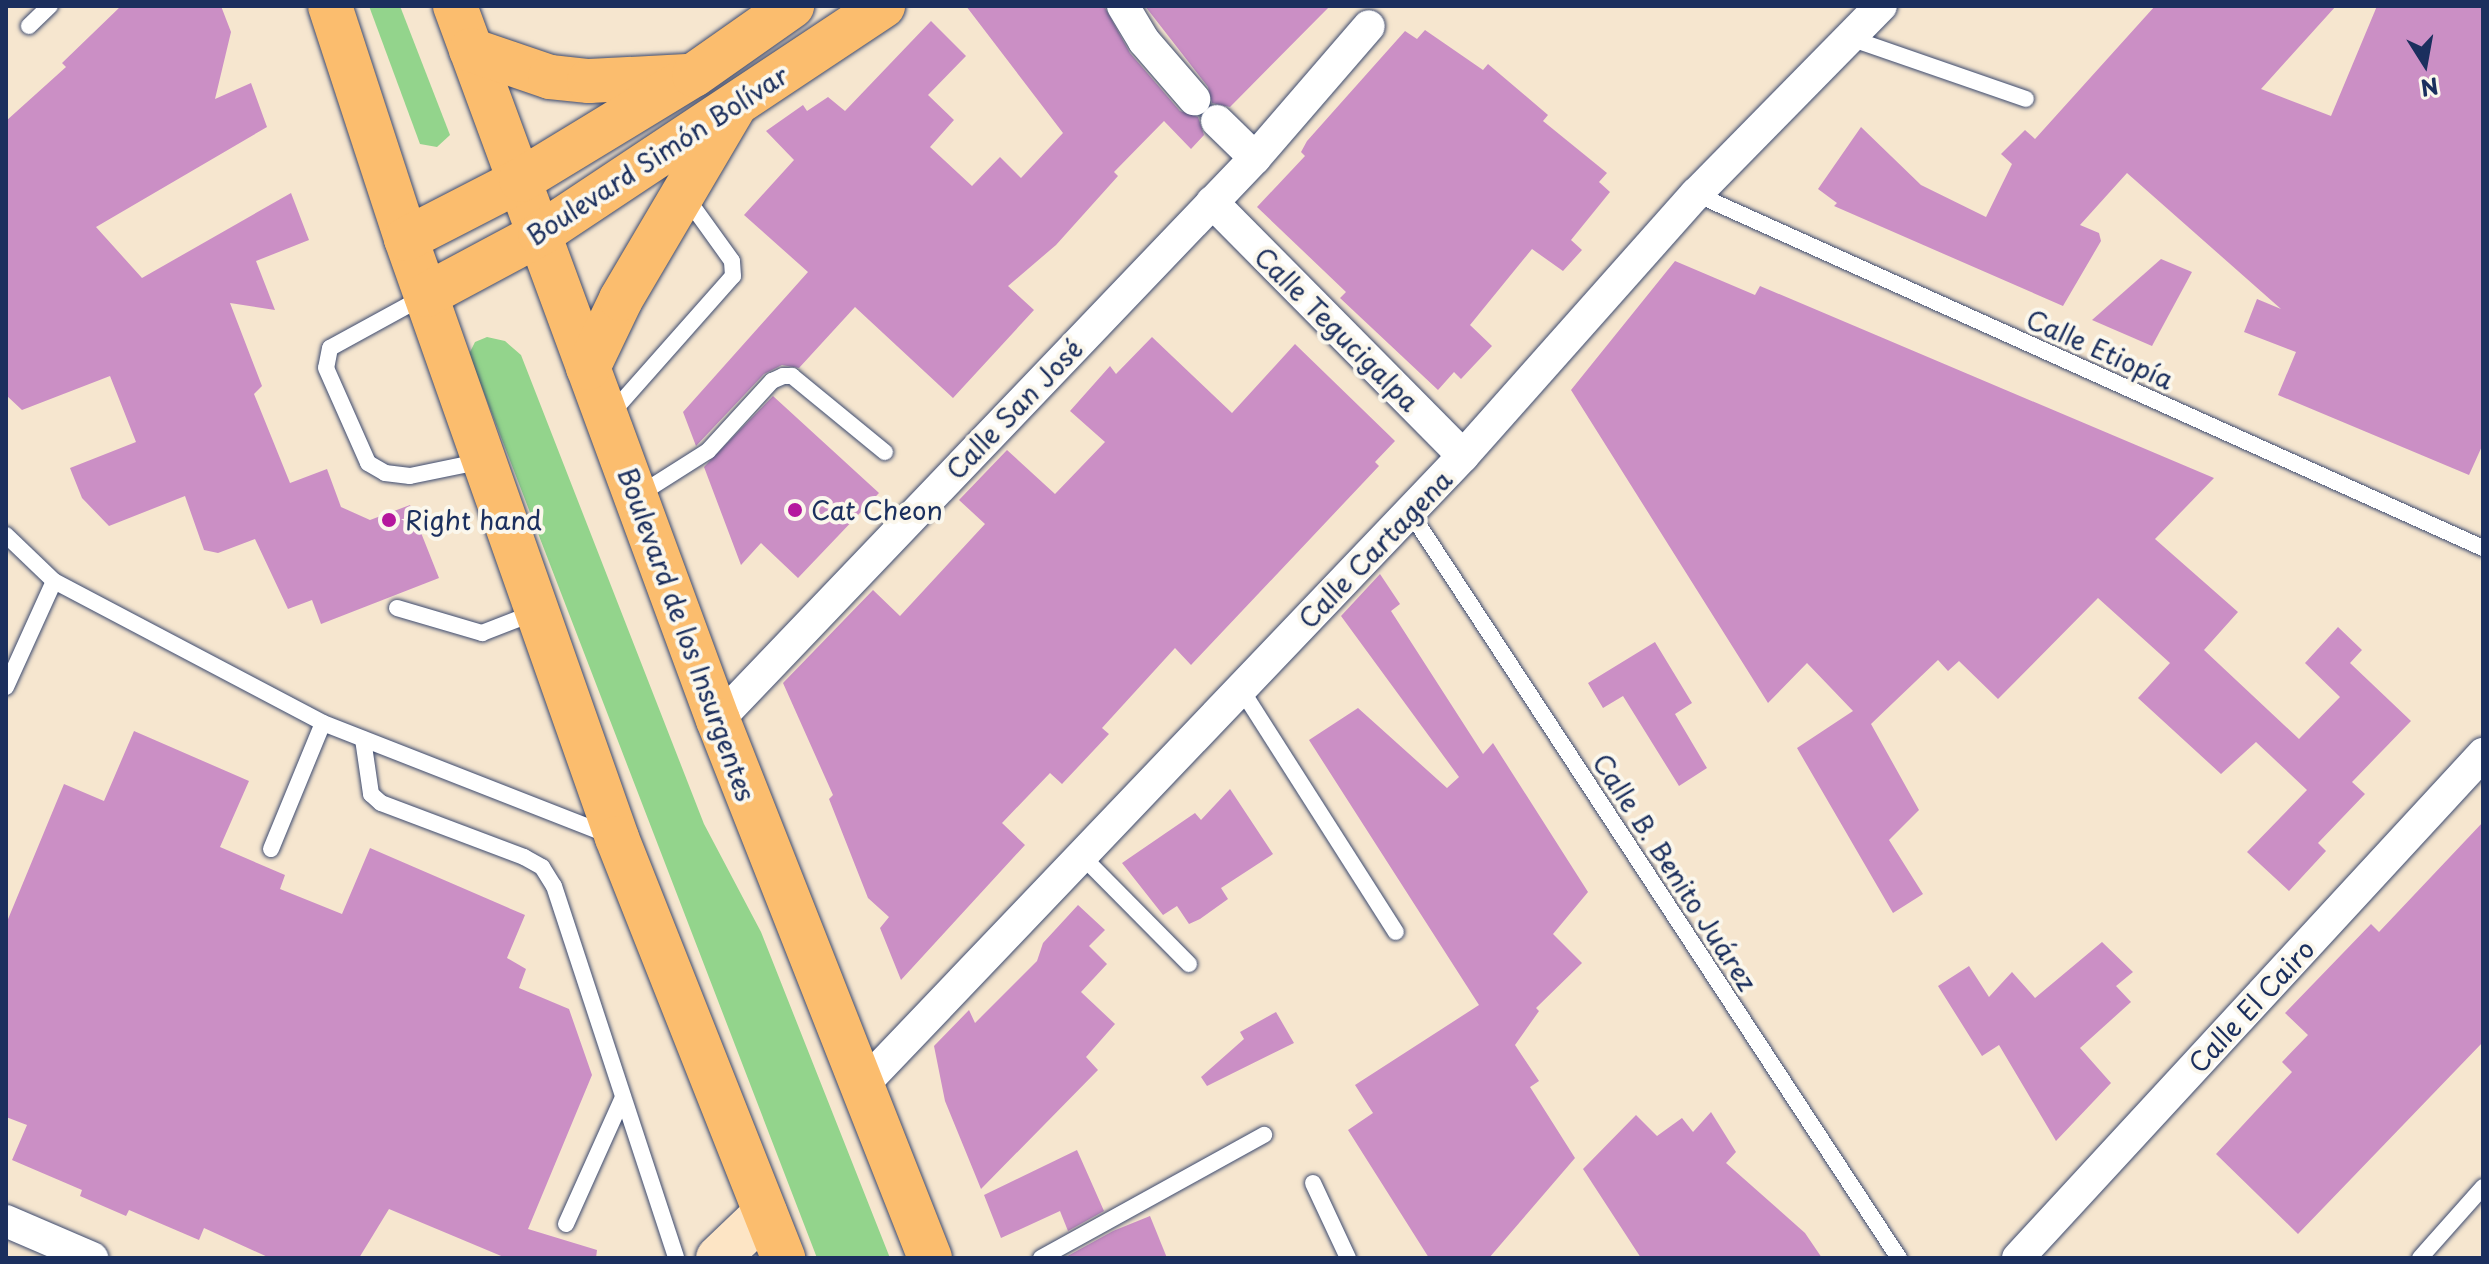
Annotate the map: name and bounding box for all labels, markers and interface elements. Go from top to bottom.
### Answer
north arrow [2385,24,2465,104]
street label: Boulevard Simón Bolívar [520,58,794,252]
text: N [2418,70,2441,106]
street label: Calle Tegucigalpa [1249,241,1425,417]
street label: Calle Etiopía [2021,302,2179,396]
street label: Calle San José [939,332,1089,486]
street label: Boulevard de los Insurgentes [612,462,762,806]
street label: Calle Cartagena [1292,464,1458,634]
place label: Cat Cheon [811,494,944,526]
marker: Cat Cheon [786,501,804,519]
place label: Right hand [405,504,542,536]
marker: Right hand [380,511,398,529]
street label: Calle B. Benito Juárez [1587,748,1763,996]
street label: Calle El Cairo [2181,932,2321,1080]

